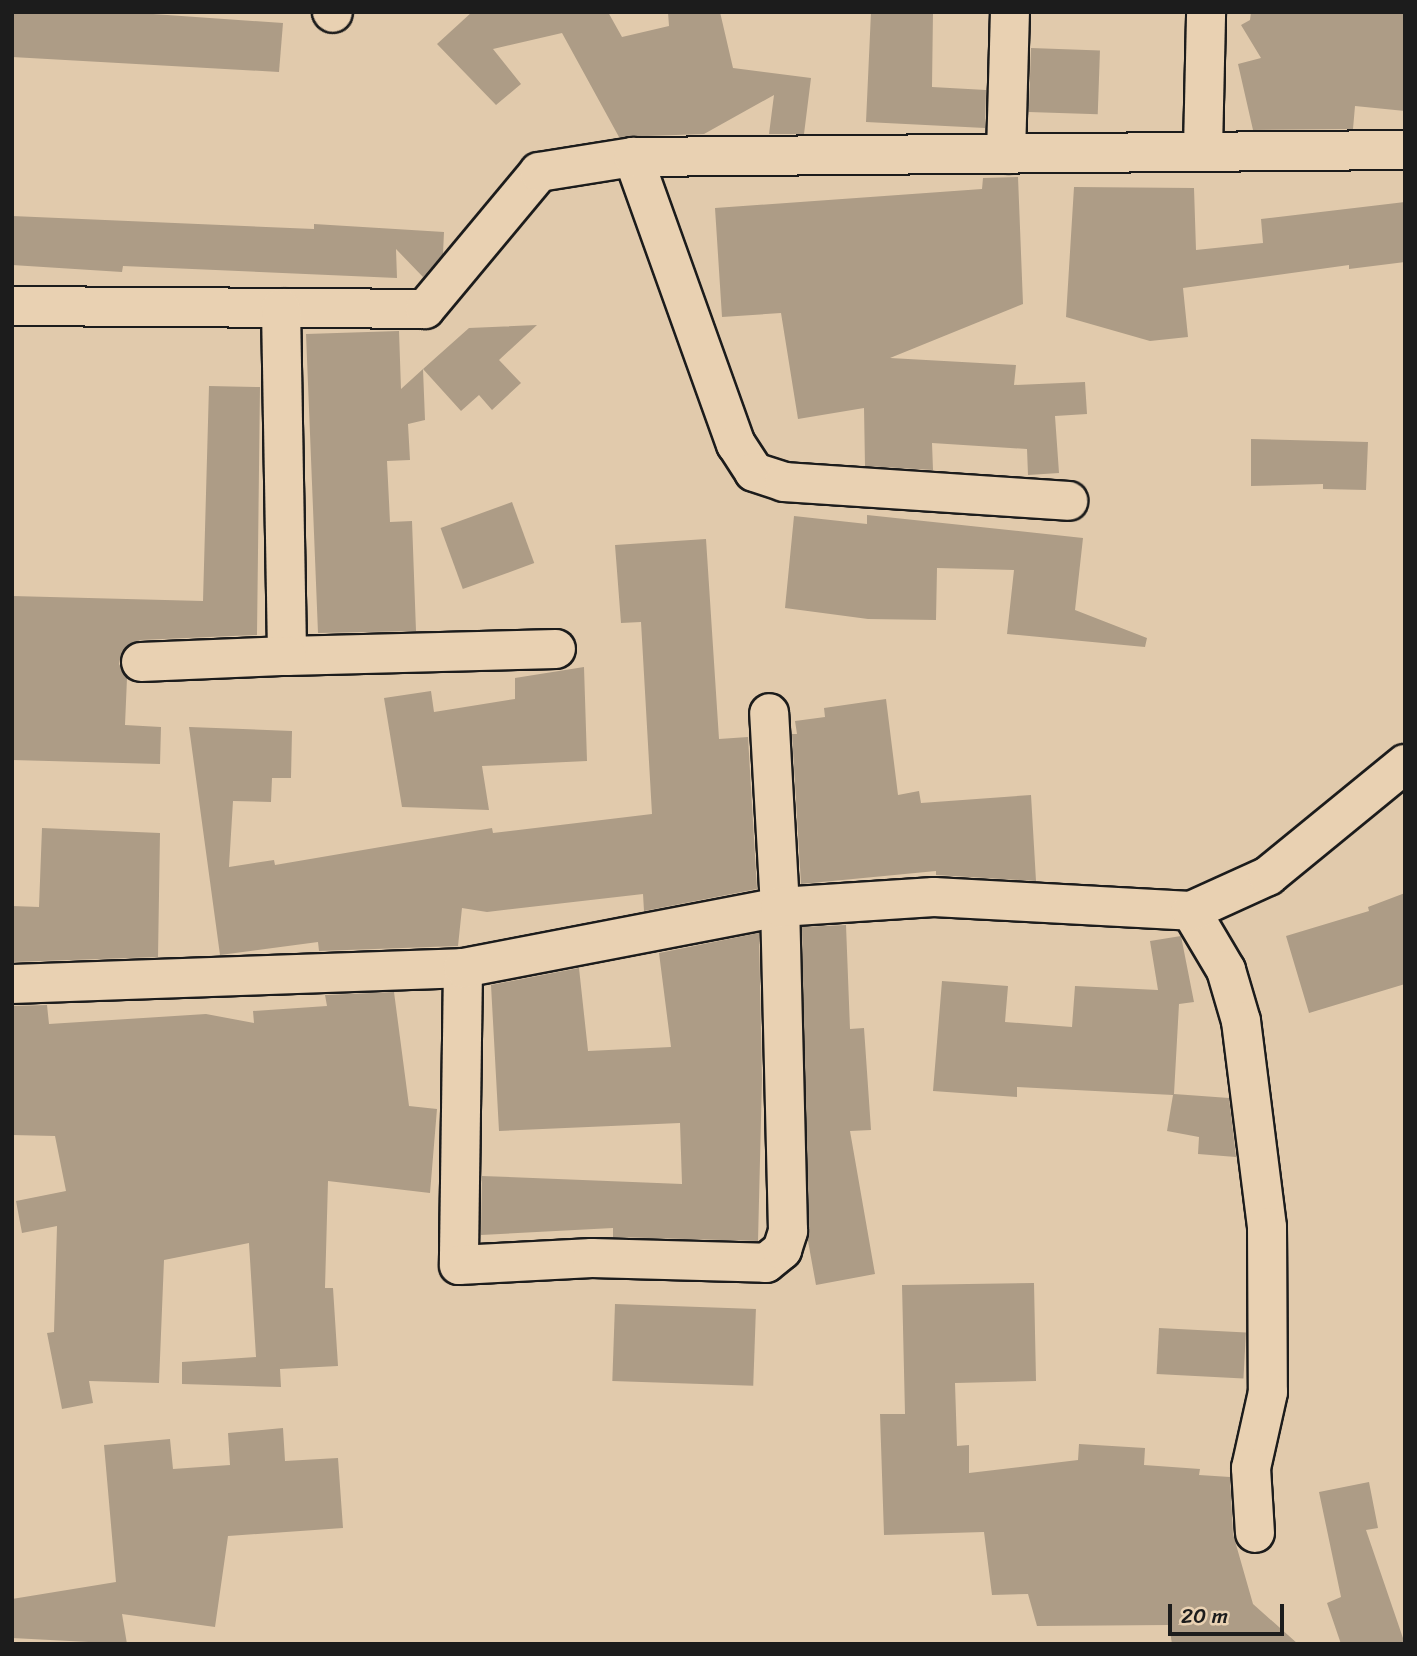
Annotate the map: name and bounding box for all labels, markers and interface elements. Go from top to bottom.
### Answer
scale bar [1172,1590,1288,1634]
text: 20 m [1181,1597,1228,1635]

